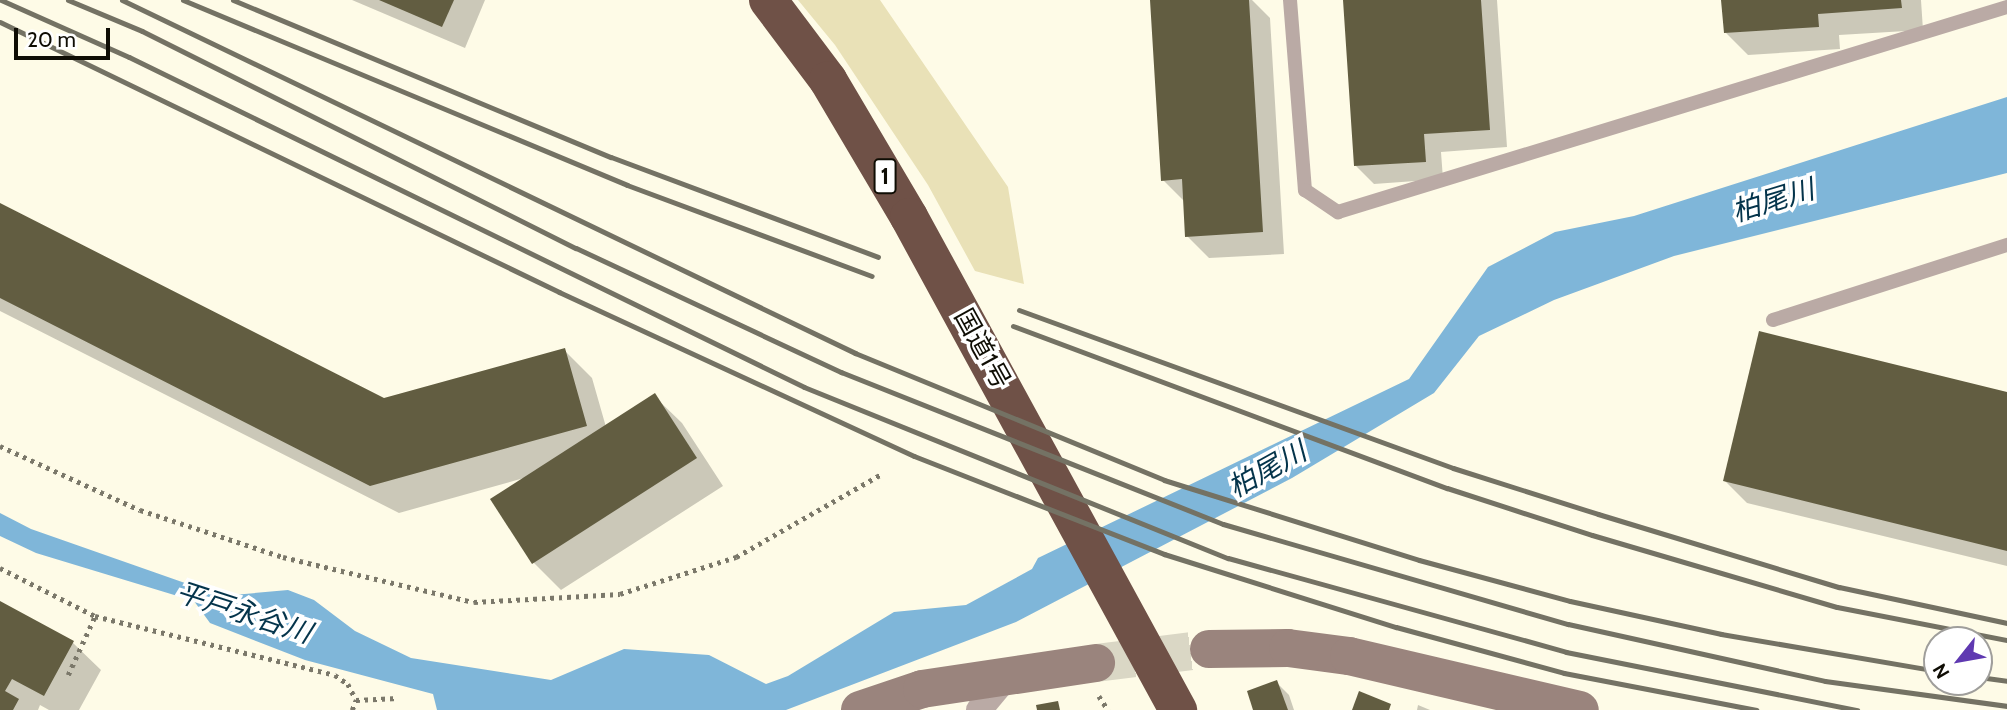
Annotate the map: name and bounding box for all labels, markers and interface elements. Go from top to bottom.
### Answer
scale bar [18,14,114,58]
text: 20 m [27,27,76,52]
road number: 1 [873,156,897,196]
water label: 柏尾川 [1728,172,1818,228]
street label: 国道1号 [947,304,1017,394]
water label: 柏尾川 [1222,434,1312,504]
water label: 平戸永谷川 [172,574,316,650]
north arrow [1923,626,1993,696]
text: N [1928,659,1955,683]

